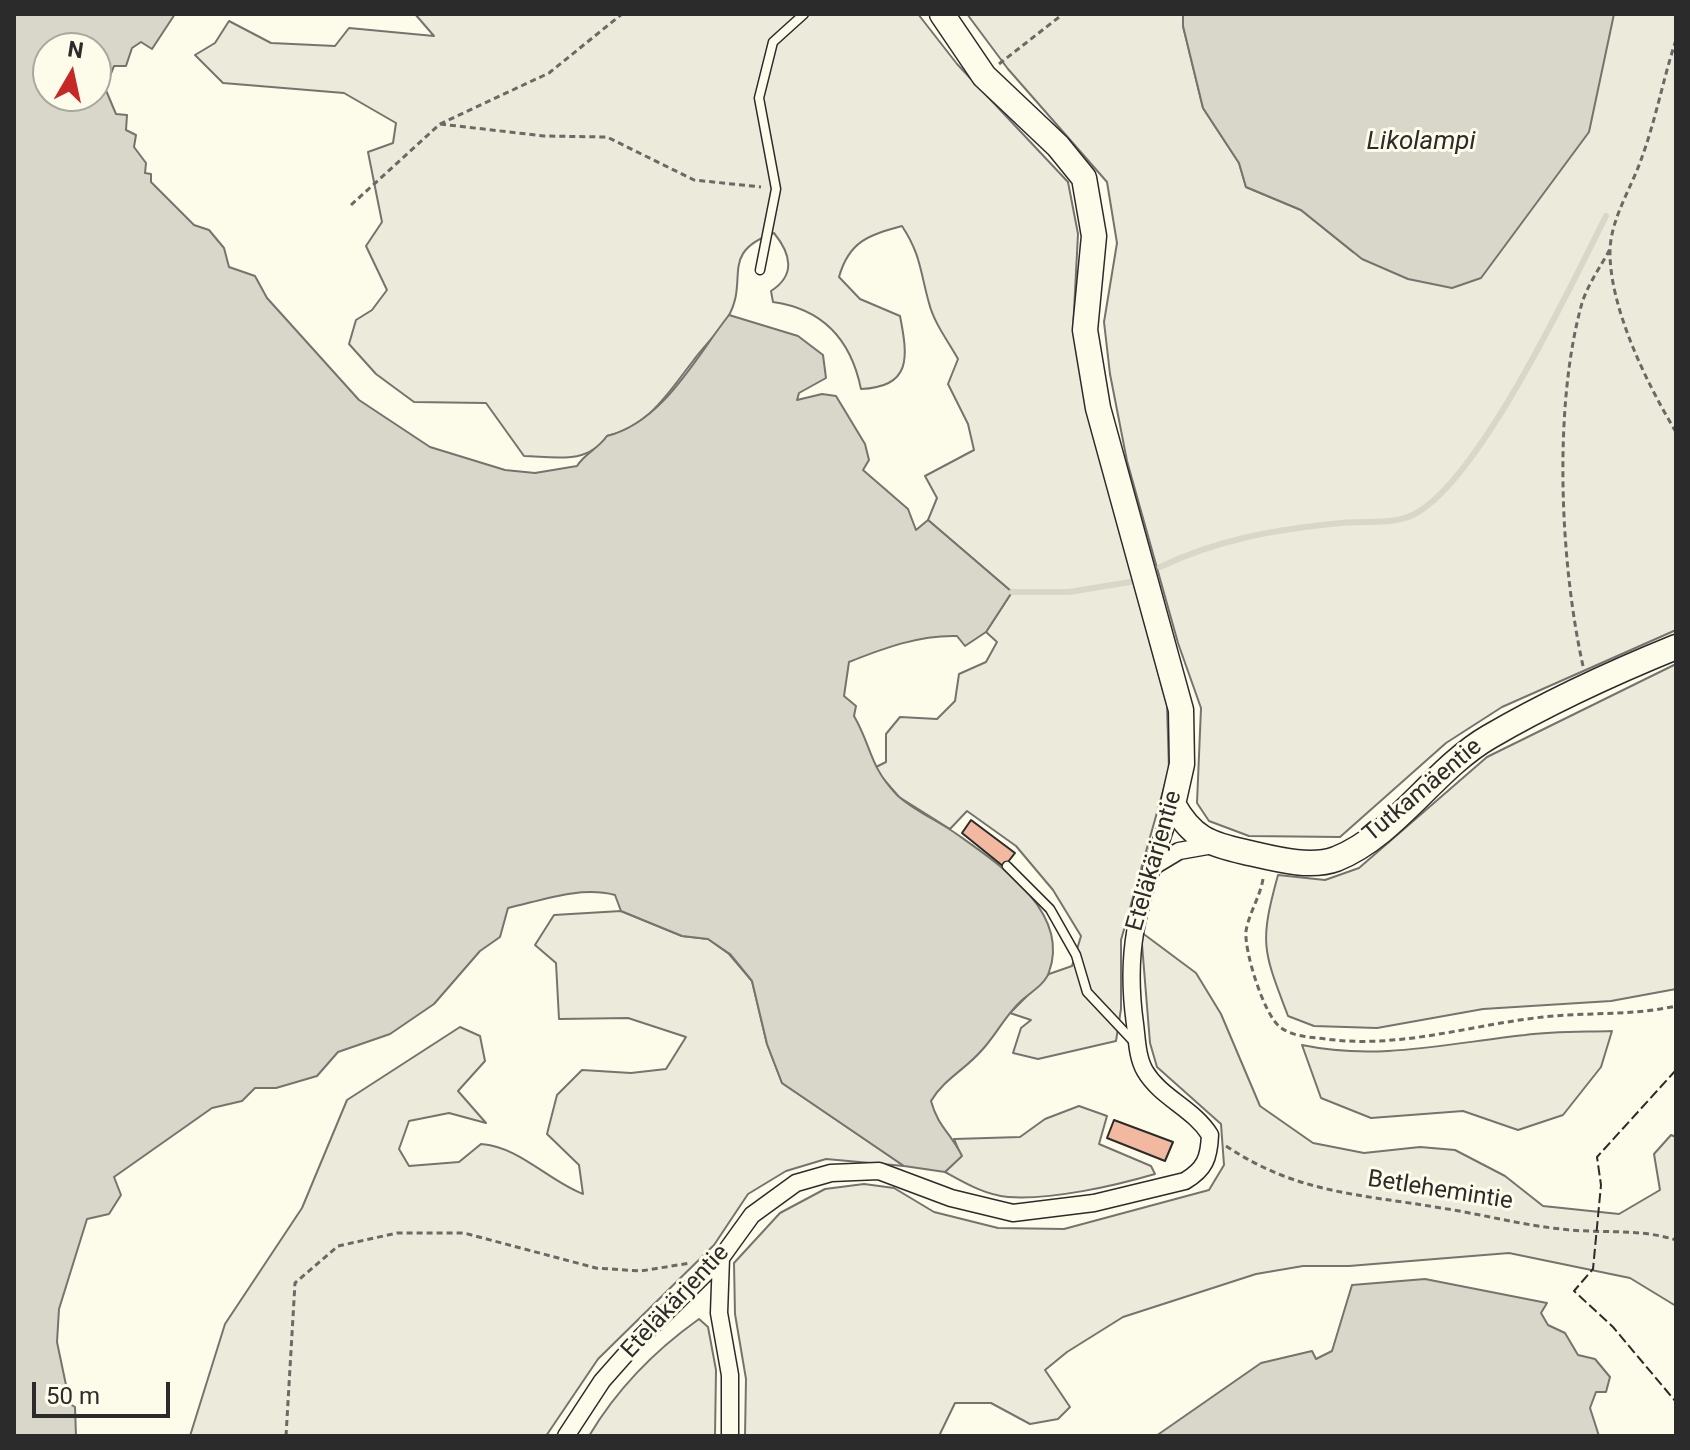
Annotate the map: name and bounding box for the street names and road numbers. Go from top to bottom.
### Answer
street label: Tutkamäentie [1358,733,1488,849]
street label: Eteläkärjentie [1121,788,1189,934]
street label: Betlehemintie [1365,1165,1515,1217]
street label: Eteläkärjentie [616,1239,736,1365]

